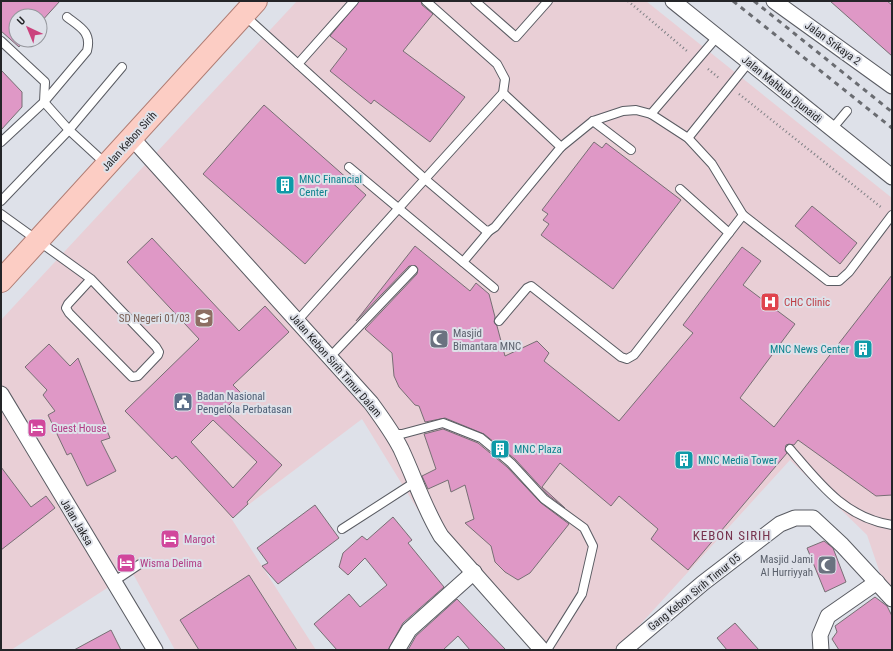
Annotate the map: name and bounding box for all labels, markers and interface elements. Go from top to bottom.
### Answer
north arrow [8,8,48,48]
text: U [15,14,28,28]
street label: Jalan Srikaya 2 [802,19,863,68]
street label: Jalan Mahbub Djunaidi [739,53,824,126]
street label: Jalan Kebon Sirih [99,109,159,174]
place label: MNC Financial Center [299,173,362,199]
building icon: MNC Financial Center [274,174,296,196]
hospital icon: CHC Clinic [759,291,781,313]
place label: CHC Clinic [784,296,830,309]
school or university icon: SD Negeri 01/03 [193,307,215,329]
street label: Jalan Kebon Sirih Timur Dalam [287,311,384,420]
place label: SD Negeri 01/03 [119,312,190,325]
place label: Masjid Bimantara MNC [453,327,521,353]
mosque icon: Masjid Bimantara MNC [428,328,450,350]
building icon: MNC News Center [852,338,874,360]
place label: MNC News Center [770,343,850,356]
place label: Badan Nasional Pengelola Perbatasan [197,390,292,416]
public building icon: Badan Nasional Pengelola Perbatasan [172,391,194,413]
hotel icon: Guest House [26,417,48,439]
place label: Guest House [51,422,107,435]
building icon: MNC Plaza [489,438,511,460]
place label: MNC Plaza [514,443,562,456]
building icon: MNC Media Tower [673,449,695,471]
place label: MNC Media Tower [698,454,778,467]
street label: Jalan Jaksa [58,497,96,548]
hotel icon: Margot [159,528,181,550]
district label: KEBON SIRIH [693,528,771,543]
place label: Margot [184,533,215,546]
street label: Gang Kebon Sirih Timur 05 [645,551,743,634]
hotel icon: Wisma Delima [115,552,137,574]
place label: Masjid Jami Al Hurriyyah [760,553,813,579]
mosque icon: Masjid Jami Al Hurriyyah [816,554,838,576]
place label: Wisma Delima [140,557,202,570]

